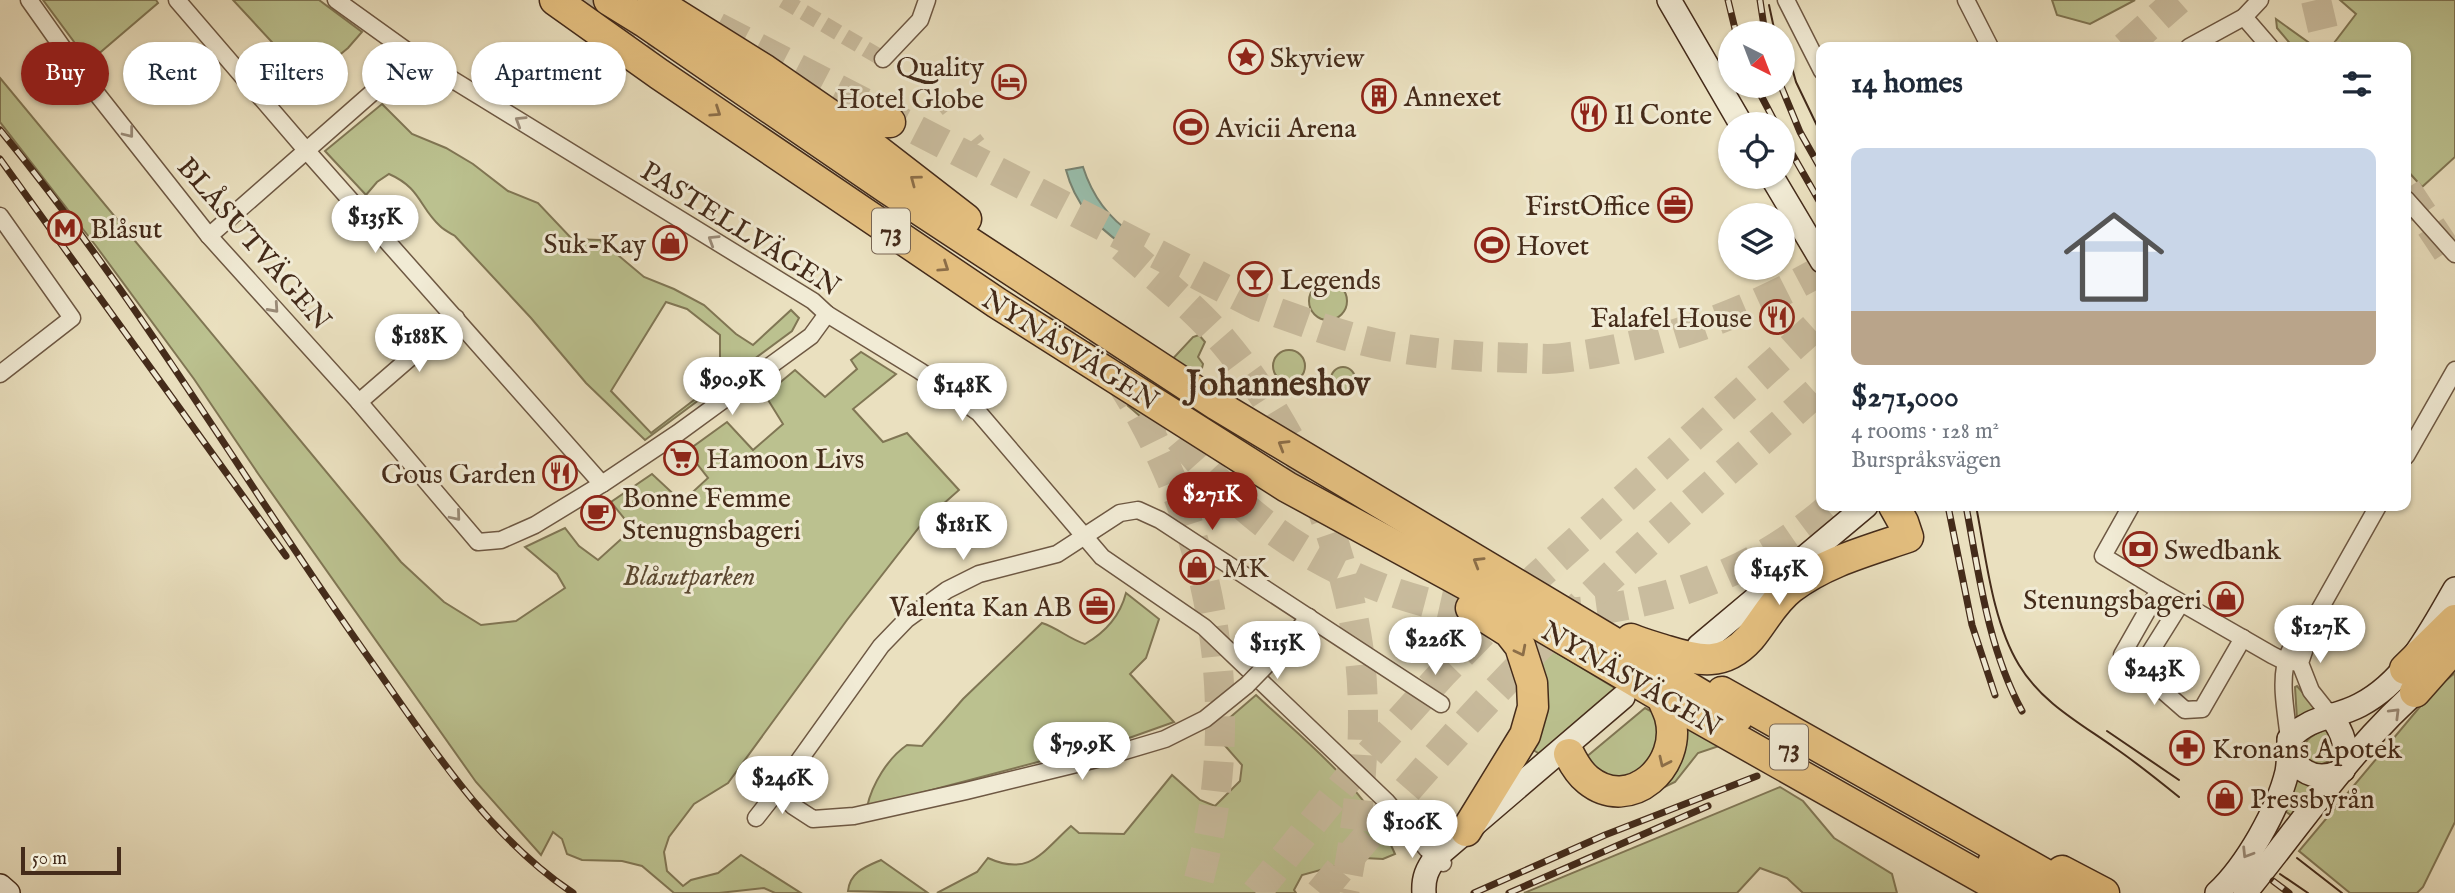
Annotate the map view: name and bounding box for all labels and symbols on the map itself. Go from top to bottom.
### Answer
north arrow [1718,21,1796,98]
place icon: Skyview [1227,38,1265,76]
place label: Skyview [1270,42,1365,77]
place label: Quality Hotel Globe [836,51,984,118]
hotel icon: Quality Hotel Globe [990,63,1028,101]
building icon: Annexet [1360,77,1398,115]
place label: Annexet [1403,81,1502,116]
restaurant icon: Il Conte [1570,95,1608,133]
place label: Il Conte [1614,99,1712,134]
one-way arrow [708,104,721,116]
sports icon: Avicii Arena [1172,108,1210,146]
place label: Avicii Arena [1215,112,1357,147]
one-way arrow [514,116,527,129]
one-way arrow [120,126,133,138]
street label: BLÅSUTVÄGEN [168,150,339,338]
street label: PASTELLVÄGEN [633,155,846,306]
one-way arrow [910,175,923,188]
office icon: FirstOffice [1656,186,1694,224]
place label: FirstOffice [1525,190,1650,225]
pin: $135K [326,196,424,255]
road number: 73 [872,208,910,254]
metro station icon: Blåsut [46,209,84,247]
place label: Blåsut [90,213,163,248]
shop icon: Suk-Kay [651,224,689,262]
sports icon: Hovet [1473,226,1511,264]
place label: Suk-Kay [543,228,646,263]
place label: Hovet [1516,230,1590,265]
one-way arrow [708,235,721,248]
one-way arrow [937,259,950,272]
bar icon: Legends [1236,260,1274,298]
place label: Legends [1280,264,1381,299]
street label: NYNÄSVÄGEN [975,283,1165,419]
restaurant icon: Falafel House [1758,298,1796,336]
one-way arrow [266,300,278,313]
place label: Falafel House [1590,302,1752,337]
pin: $188K [370,314,468,374]
pin: $90.9K [675,358,789,417]
district label: Johanneshov [1182,363,1371,408]
pin: $148K [913,364,1011,423]
supermarket icon: Hamoon Livs [662,439,700,477]
one-way arrow [1277,440,1290,453]
place label: Hamoon Livs [706,443,864,478]
restaurant icon: Gous Garden [541,454,579,492]
place label: Gous Garden [381,458,536,493]
pin: $271K [1163,472,1261,532]
place label: Bonne Femme Stenugnsbageri [622,482,801,549]
cafe icon: Bonne Femme Stenugnsbageri [579,494,617,532]
pin: $181K [914,503,1012,562]
one-way arrow [448,508,460,521]
bank icon: Swedbank [2121,530,2159,568]
place label: Swedbank [2164,534,2282,569]
shop icon: MK [1178,548,1216,586]
pin: $145K [1730,548,1828,607]
place label: MK [1222,552,1269,587]
one-way arrow [1472,558,1485,571]
park label: Blåsutparken [623,560,755,595]
shop icon: Stenungsbageri [2207,580,2245,618]
place label: Stenungsbageri [2023,584,2202,619]
office icon: Valenta Kan AB [1078,587,1116,625]
place label: Valenta Kan AB [889,591,1072,626]
pin: $127K [2271,606,2369,665]
street label: NYNÄSVÄGEN [1535,615,1727,746]
pin: $226K [1386,618,1484,677]
pin: $115K [1228,622,1326,681]
one-way arrow [1513,644,1527,656]
pin: $243K [2105,648,2203,707]
one-way arrow [2387,708,2400,721]
pin: $79.9K [1025,722,1139,782]
road number: 73 [1770,724,1808,769]
pharmacy icon: Kronans Apotek [2168,729,2206,767]
place label: Kronans Apotek [2212,733,2403,768]
one-way arrow [1658,755,1672,767]
pin: $246K [733,756,831,816]
shop icon: Pressbyrån [2206,779,2244,817]
place label: Pressbyrån [2250,783,2375,818]
pin: $106K [1363,800,1461,860]
scale bar [21,844,121,876]
one-way arrow [2243,846,2256,859]

